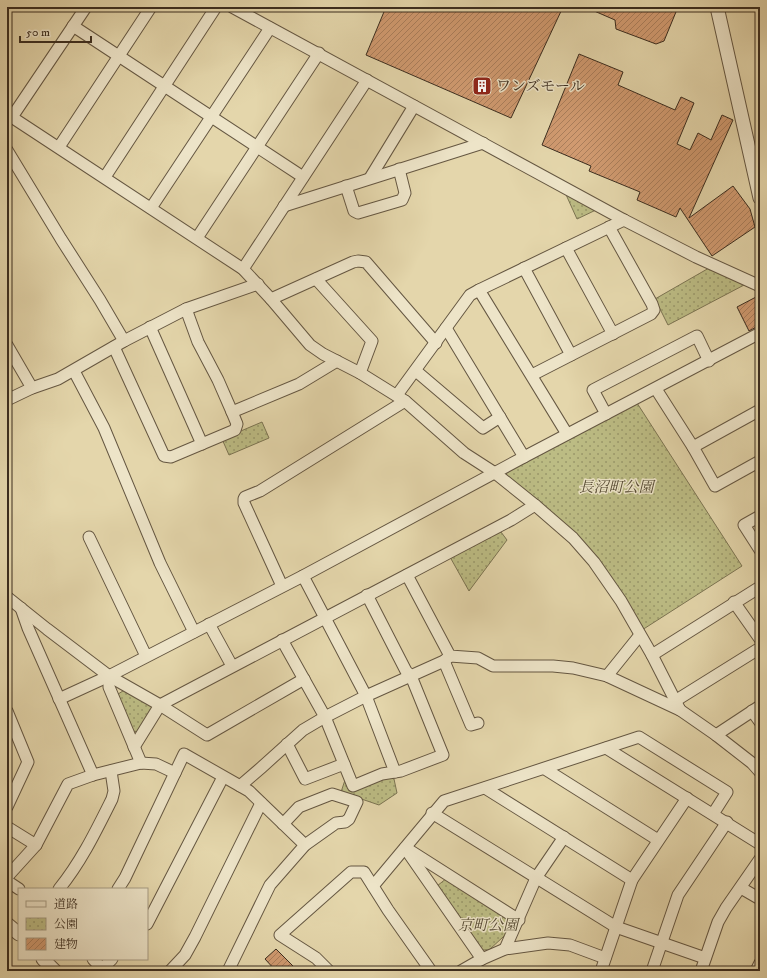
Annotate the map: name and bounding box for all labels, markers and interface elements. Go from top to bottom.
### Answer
scale bar [20,18,91,44]
text: 50 m [26,25,50,40]
building icon: ワンズモール [471,75,493,97]
place label: ワンズモール [496,77,585,96]
park label: 長沼町公園 [578,478,656,497]
legend [18,888,148,960]
text: 道路 [54,897,78,912]
park label: 京町公園 [458,916,521,935]
text: 公園 [54,917,78,932]
text: 建物 [54,937,78,952]

